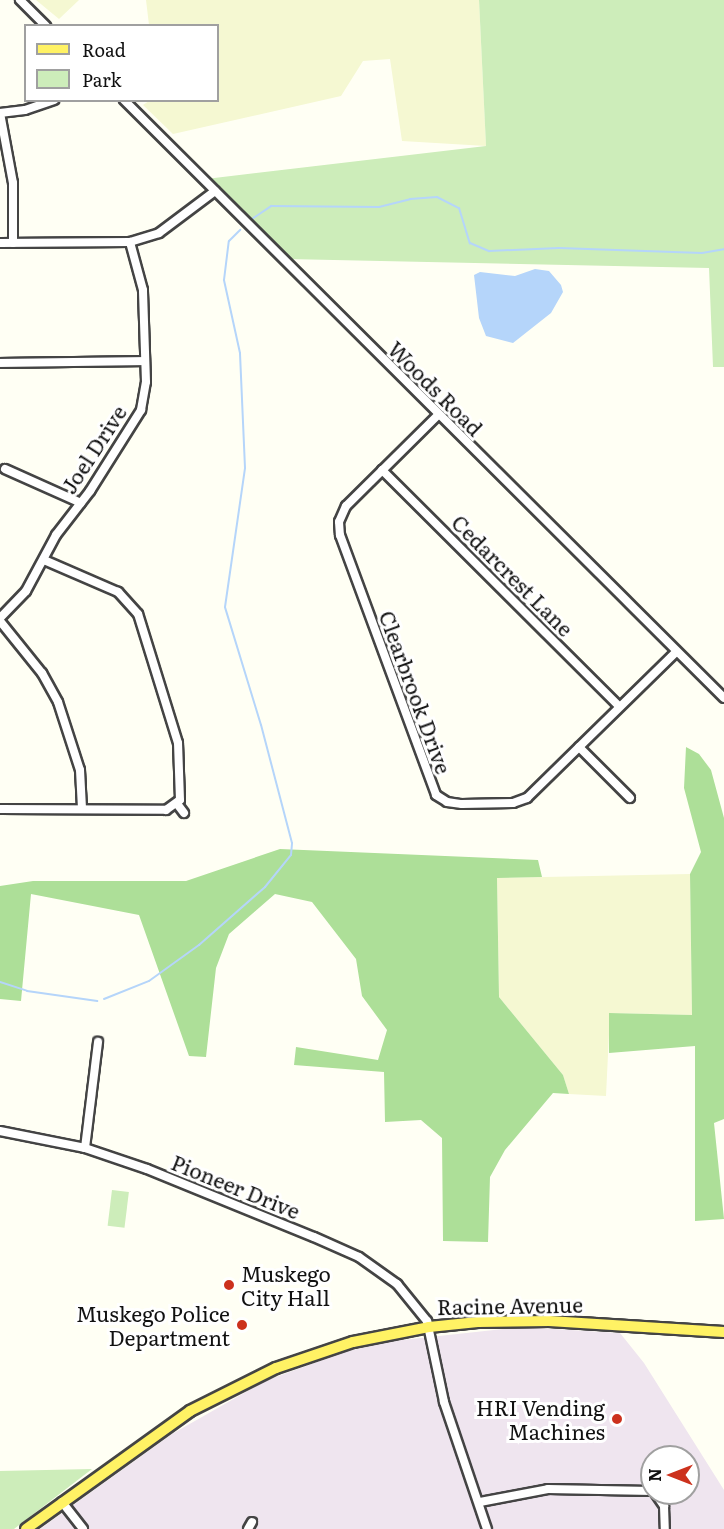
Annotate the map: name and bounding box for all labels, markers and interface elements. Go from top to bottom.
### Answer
legend [24,24,219,102]
text: Road [82,36,126,63]
text: Park [82,66,121,93]
street label: Woods Road [384,336,488,440]
street label: Joel Drive [55,400,131,498]
street label: Cedarcrest Lane [447,509,579,641]
street label: Clearbrook Drive [375,607,457,777]
street label: Pioneer Drive [168,1149,304,1223]
place label: Muskego City Hall [241,1260,331,1310]
marker: Muskego City Hall [222,1278,236,1292]
street label: Racine Avenue [437,1291,583,1319]
place label: Muskego Police Department [76,1300,230,1350]
marker: Muskego Police Department [235,1318,249,1332]
place label: HRI Vending Machines [476,1394,605,1444]
marker: HRI Vending Machines [610,1412,624,1426]
north arrow [640,1445,700,1505]
text: N [642,1468,666,1482]

